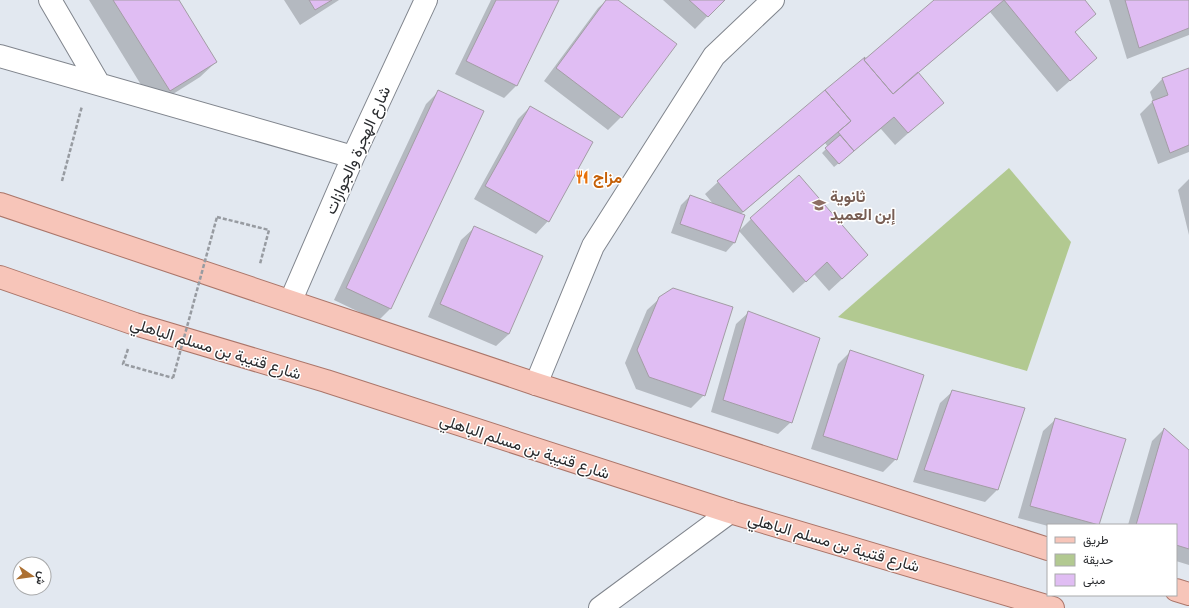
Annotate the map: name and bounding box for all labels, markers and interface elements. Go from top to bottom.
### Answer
street label: شارع الهجرة والجوازات [321,83,396,218]
place label: مزاج [593,168,622,188]
restaurant icon: مزاج [574,169,590,185]
place label: ثانوية إبن العميد [830,187,895,225]
school or university icon: ثانوية إبن العميد [811,197,827,213]
street label: شارع قتيبة بن مسلم الباهلي [127,313,304,387]
street label: شارع قتيبة بن مسلم الباهلي [436,410,612,487]
street label: شارع قتيبة بن مسلم الباهلي [745,509,922,580]
legend [1047,524,1177,596]
text: طريق [1083,533,1109,548]
text: حديقة [1083,553,1113,567]
north arrow [12,556,52,596]
text: ش [33,570,49,586]
text: مبنى [1083,573,1105,588]

